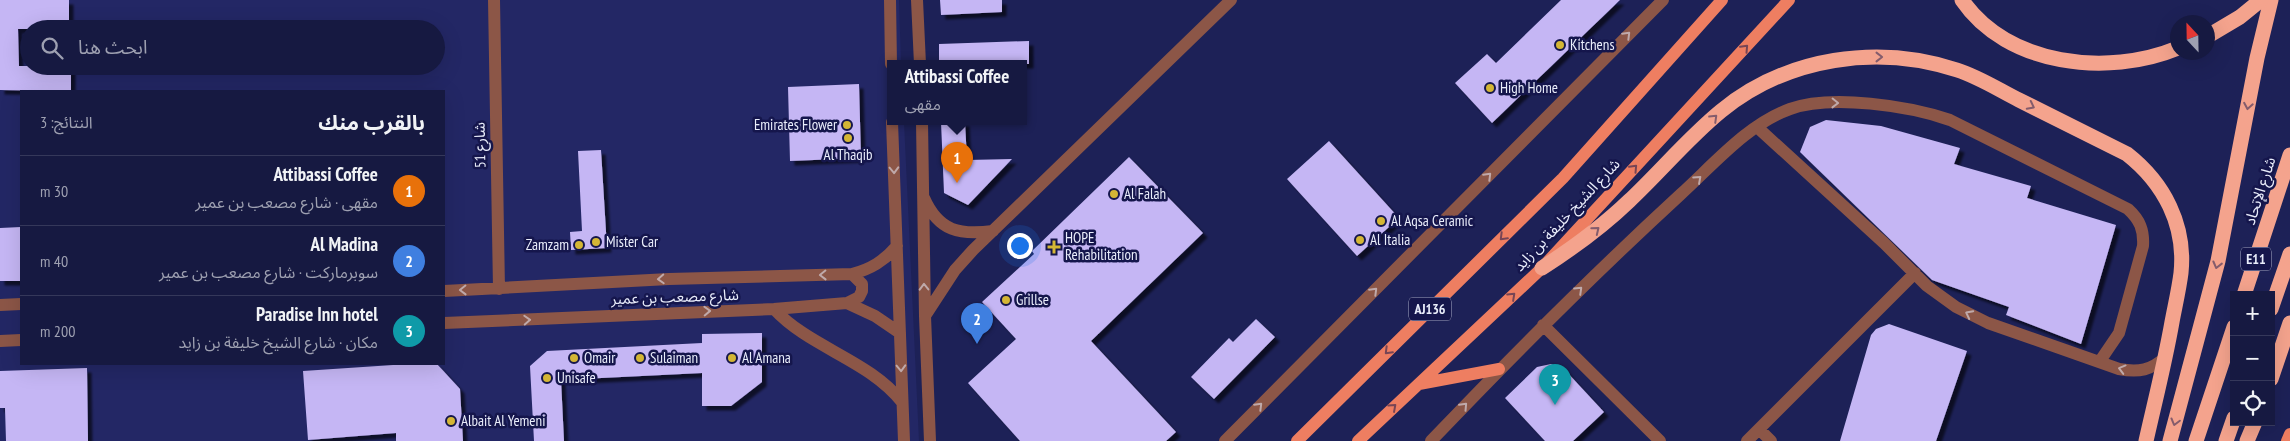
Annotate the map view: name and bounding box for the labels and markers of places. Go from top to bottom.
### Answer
place label: Kitchens [1570,35,1614,54]
marker: Kitchens [1554,39,1566,51]
place label: High Home [1500,78,1558,97]
marker: High Home [1484,82,1496,94]
place label: Emirates Flower [754,115,838,134]
marker: Emirates Flower [841,119,853,131]
marker: Al Thaqib [842,132,854,144]
pin: 1 [941,142,973,183]
place label: Al Thaqib [824,145,872,164]
place label: Al Falah [1124,184,1166,203]
marker: Al Falah [1108,188,1120,200]
place label: Al Aqsa Ceramic [1391,211,1474,230]
marker: Al Aqsa Ceramic [1375,215,1387,227]
place label: HOPE Rehabilitation [1065,228,1138,264]
place label: Al Italia [1370,230,1410,249]
place label: Mister Car [606,232,659,251]
marker: Al Italia [1354,234,1366,246]
place label: Zamzam [526,235,569,254]
marker: Mister Car [590,236,602,248]
marker: Zamzam [573,239,585,251]
marker: HOPE Rehabilitation [1047,240,1061,254]
place label: Grillse [1016,290,1049,309]
marker: Grillse [1000,294,1012,306]
pin: 2 [961,303,993,344]
place label: Omair [584,348,616,367]
place label: Sulaiman [650,348,698,367]
place label: Al Amana [742,348,791,367]
marker: Omair [568,352,580,364]
marker: Sulaiman [634,352,646,364]
marker: Al Amana [726,352,738,364]
pin: 3 [1539,364,1571,405]
place label: Unisafe [557,368,596,387]
marker: Unisafe [541,372,553,384]
place label: Albait Al Yemeni [461,411,545,430]
marker: Albait Al Yemeni [445,415,457,427]

